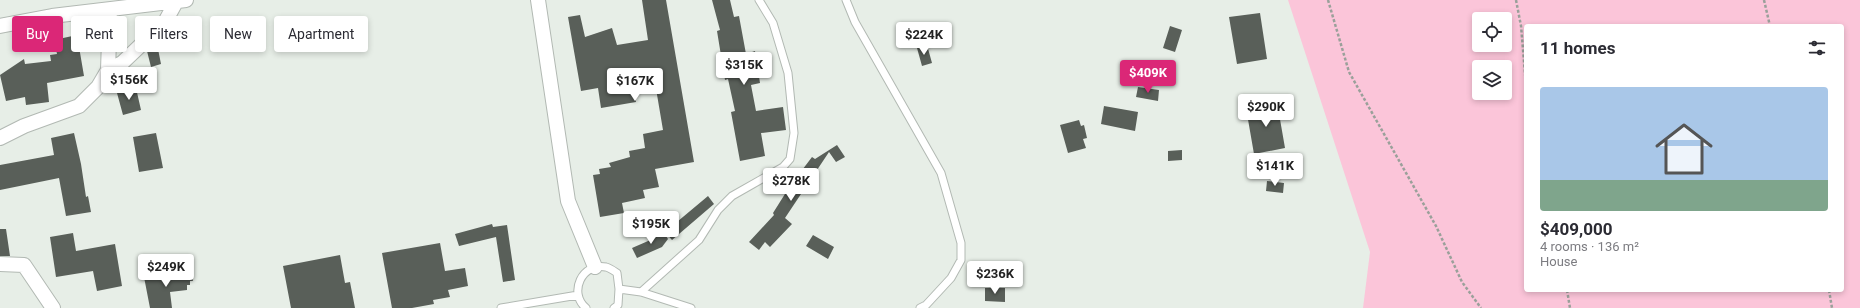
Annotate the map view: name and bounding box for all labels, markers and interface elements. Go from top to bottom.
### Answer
map controls [1472,12,1512,100]
button: locate [1472,12,1512,52]
chip: Buy [12,16,63,52]
chip: Rent [71,16,127,52]
chip: Filters [135,16,202,52]
chip: New [210,16,266,52]
chip: Apartment [274,16,368,52]
pin: $224K [896,22,952,56]
text: $224K [905,27,943,42]
icon: filters [1806,37,1828,59]
text: 11 homes [1540,38,1616,58]
pin: $315K [716,52,772,86]
text: $315K [725,57,763,72]
pin: $409K [1120,60,1176,94]
button: layers [1472,60,1512,100]
text: $409K [1129,65,1167,80]
pin: $156K [101,67,157,101]
pin: $167K [607,68,663,102]
text: $156K [110,72,148,87]
text: $167K [616,73,654,88]
pin: $290K [1238,94,1294,128]
text: $290K [1247,99,1285,114]
icon: home [1648,113,1720,185]
pin: $141K [1247,153,1303,187]
text: $141K [1256,158,1294,173]
pin: $278K [763,168,819,202]
text: $278K [772,173,810,188]
pin: $195K [623,211,679,245]
text: $195K [632,216,670,231]
text: $409,000 [1540,219,1612,239]
text: 4 rooms · 136 m² [1540,239,1639,254]
pin: $249K [138,254,194,288]
text: House [1540,254,1577,269]
text: $249K [147,259,185,274]
pin: $236K [967,261,1023,295]
text: $236K [976,266,1014,281]

